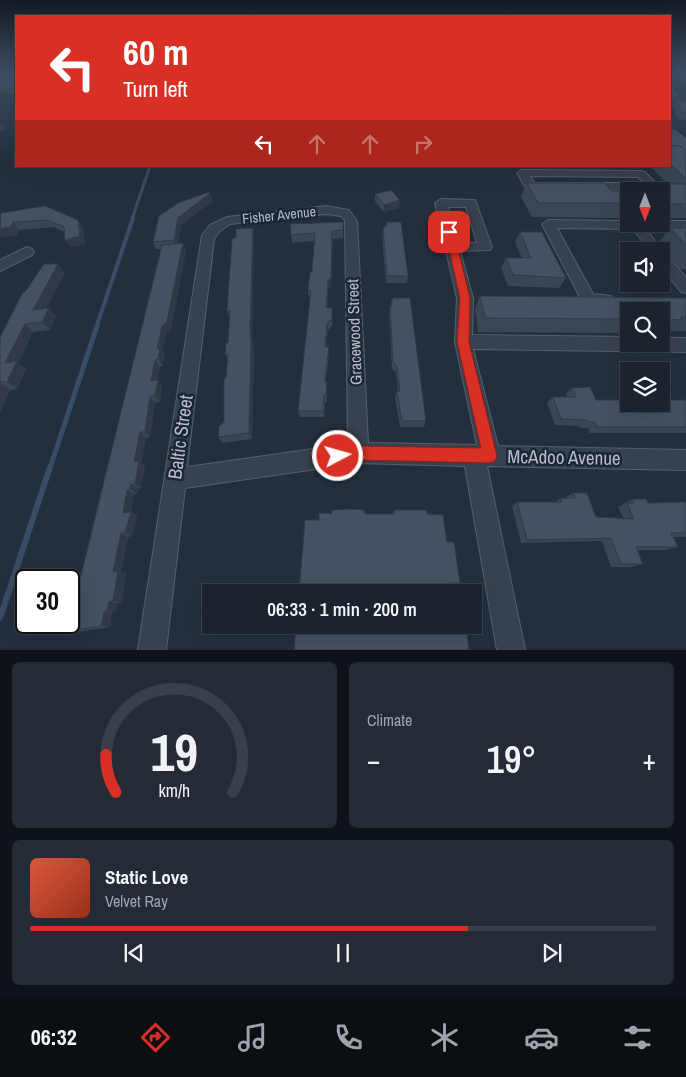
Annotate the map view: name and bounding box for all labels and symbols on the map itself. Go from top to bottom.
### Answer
north arrow [620,182,670,232]
street label: Fisher Avenue [241,202,317,228]
pin [428,211,470,253]
street label: Gracewood Street [341,278,367,385]
street label: Baltic Street [161,393,199,481]
position arrow [311,429,363,481]
street label: McAdoo Avenue [507,443,621,471]
speed limit sign: 30 [15,569,80,634]

